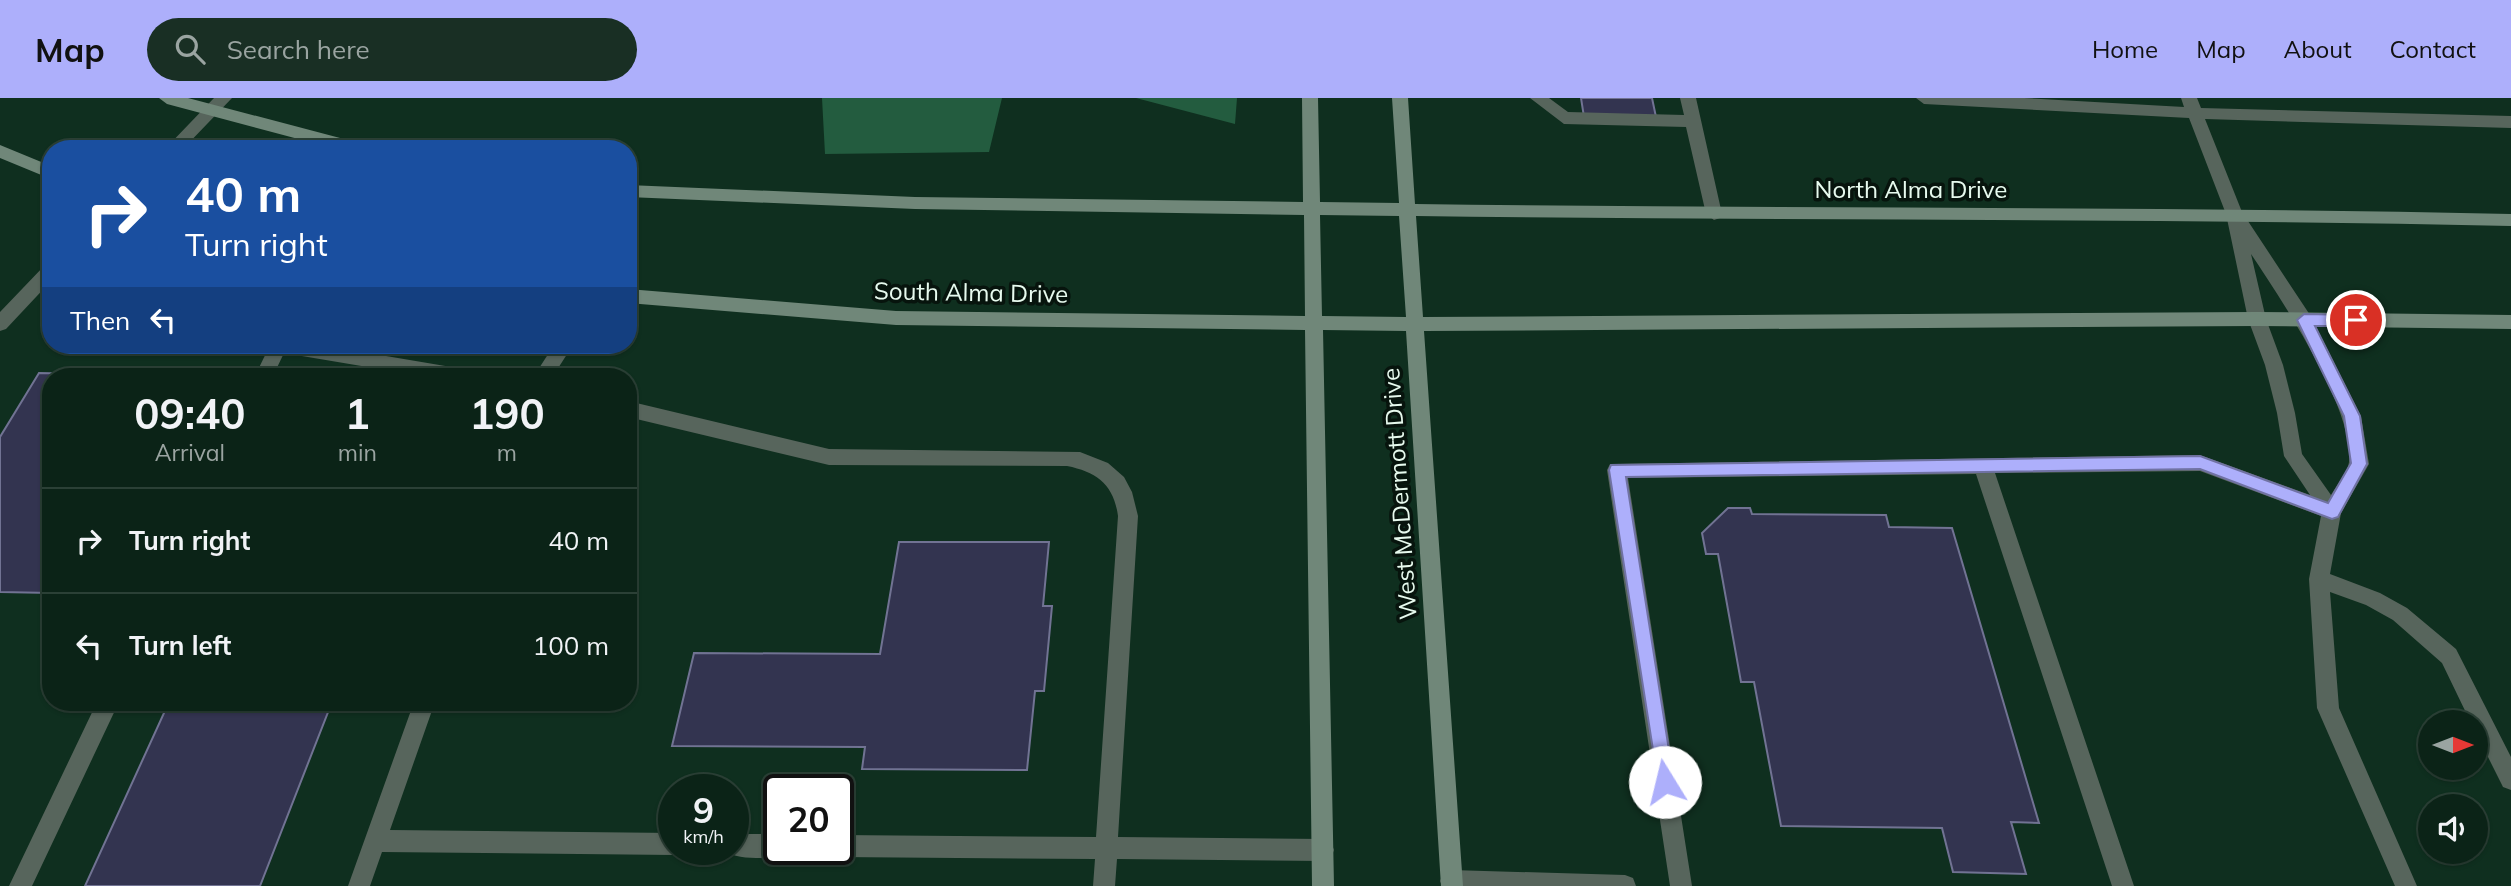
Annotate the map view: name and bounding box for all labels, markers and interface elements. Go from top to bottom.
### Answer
search box [147,18,637,81]
text: Map [35,29,105,70]
icon: search [171,30,209,68]
text: Search here [227,33,370,66]
text: Home [2092,34,2158,64]
text: Map [2196,34,2246,64]
text: About [2284,34,2352,64]
text: Contact [2390,34,2476,64]
text: 40 m [185,163,301,224]
icon: right [70,168,161,259]
street label: North Alma Drive [1815,174,2007,204]
text: Turn right [185,224,328,264]
street label: South Alma Drive [874,275,1068,309]
pin [2326,290,2386,350]
icon: left [144,301,182,339]
icon: arrive [2337,301,2375,339]
text: Then [70,304,130,337]
street label: West McDermott Drive [1375,367,1423,621]
text: 09:40 [134,387,245,440]
text: 1 [345,387,370,440]
text: 190 [469,387,545,440]
text: Arrival [155,438,225,467]
text: min [338,438,377,467]
text: m [497,438,517,467]
icon: right [70,522,108,560]
text: Turn right [129,524,250,557]
text: 40 m [548,524,609,557]
icon: left [70,627,108,665]
text: Turn left [129,629,231,662]
text: 100 m [533,629,609,662]
north arrow [2418,710,2488,780]
map controls [2418,710,2488,864]
position arrow [1628,745,1702,819]
speed limit sign: 20 [763,774,854,865]
text: 9 [693,788,714,832]
button: sound [2418,794,2488,864]
text: km/h [683,825,724,848]

